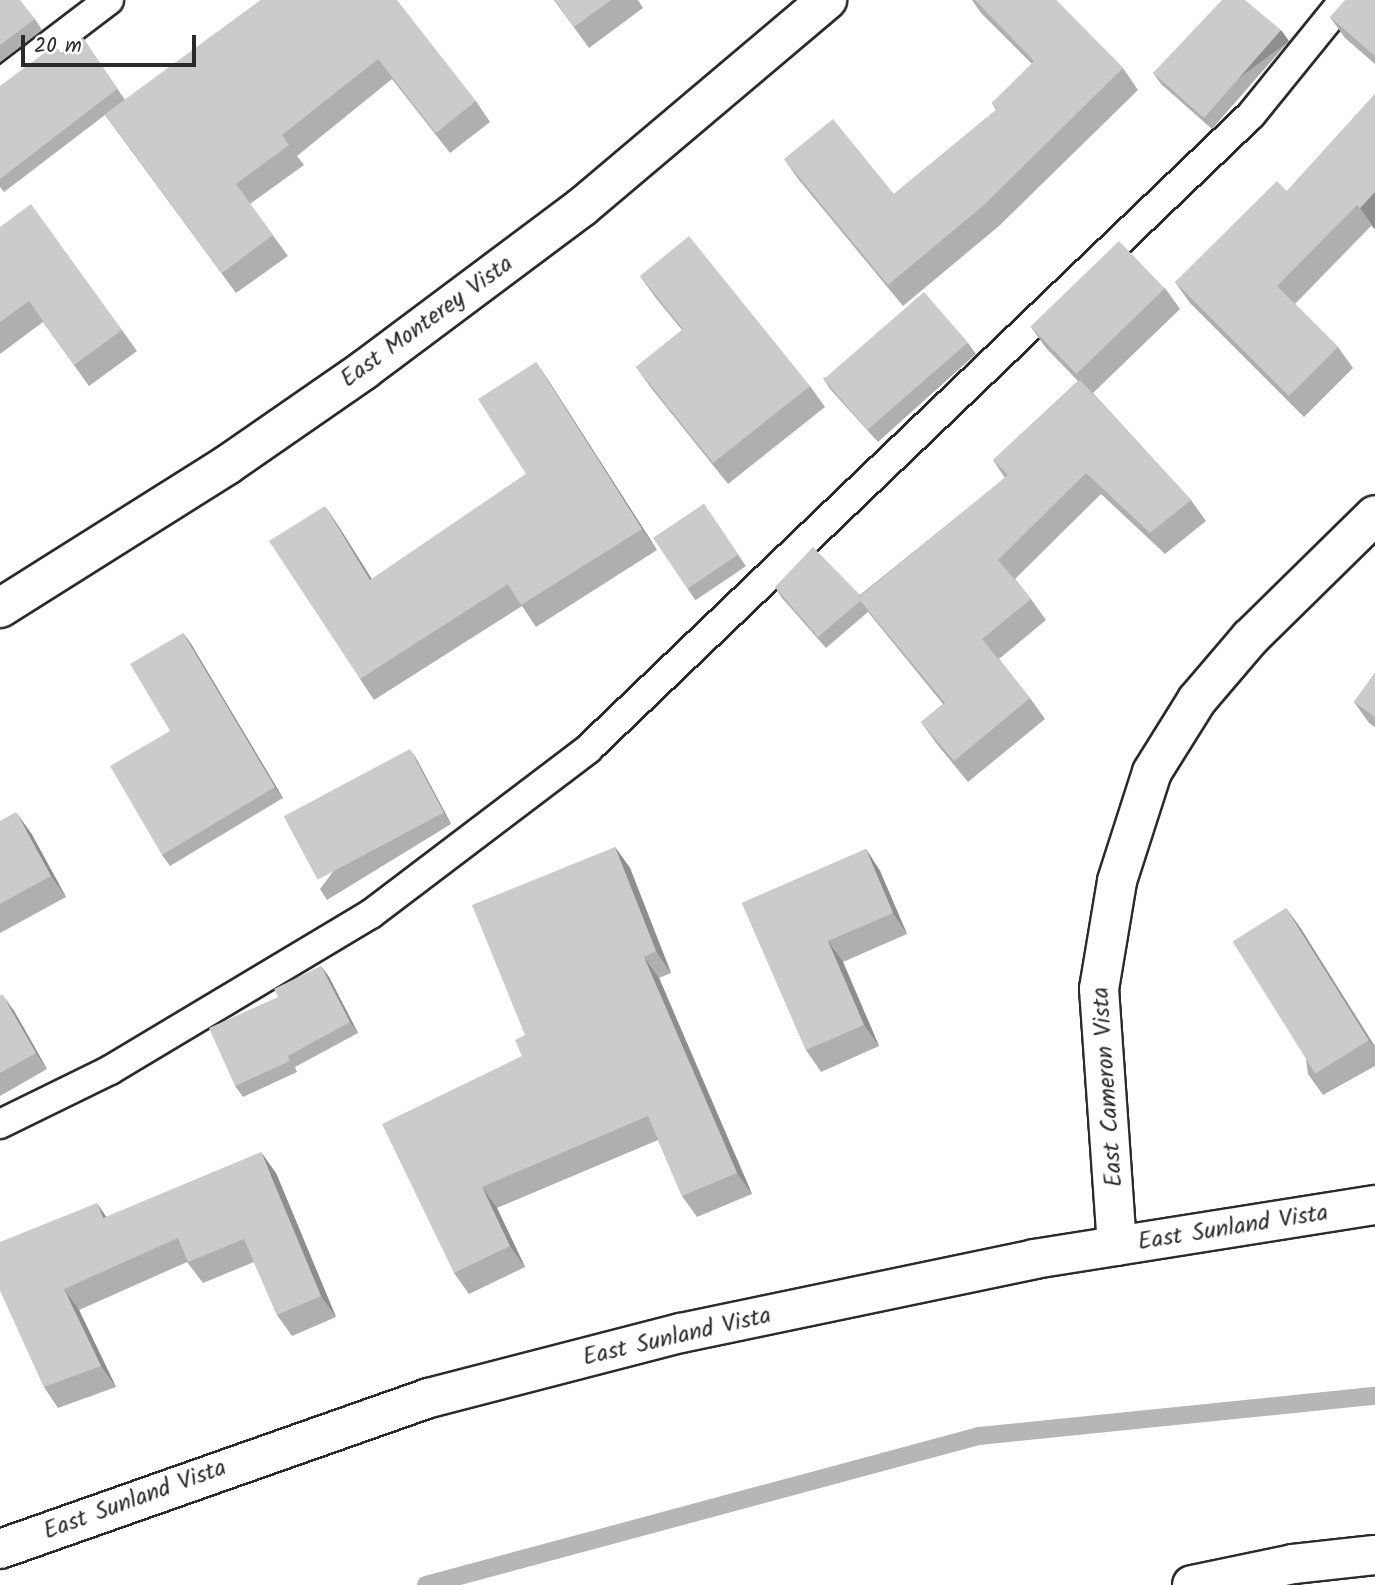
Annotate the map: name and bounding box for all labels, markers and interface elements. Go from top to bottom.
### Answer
scale bar [24,21,200,65]
text: 20 m [34,30,82,63]
street label: East Monterey Vista [335,250,519,394]
street label: East Cameron Vista [1087,986,1129,1188]
street label: East Sunland Vista [1136,1199,1330,1257]
street label: East Sunland Vista [580,1301,774,1373]
street label: East Sunland Vista [40,1454,230,1546]

